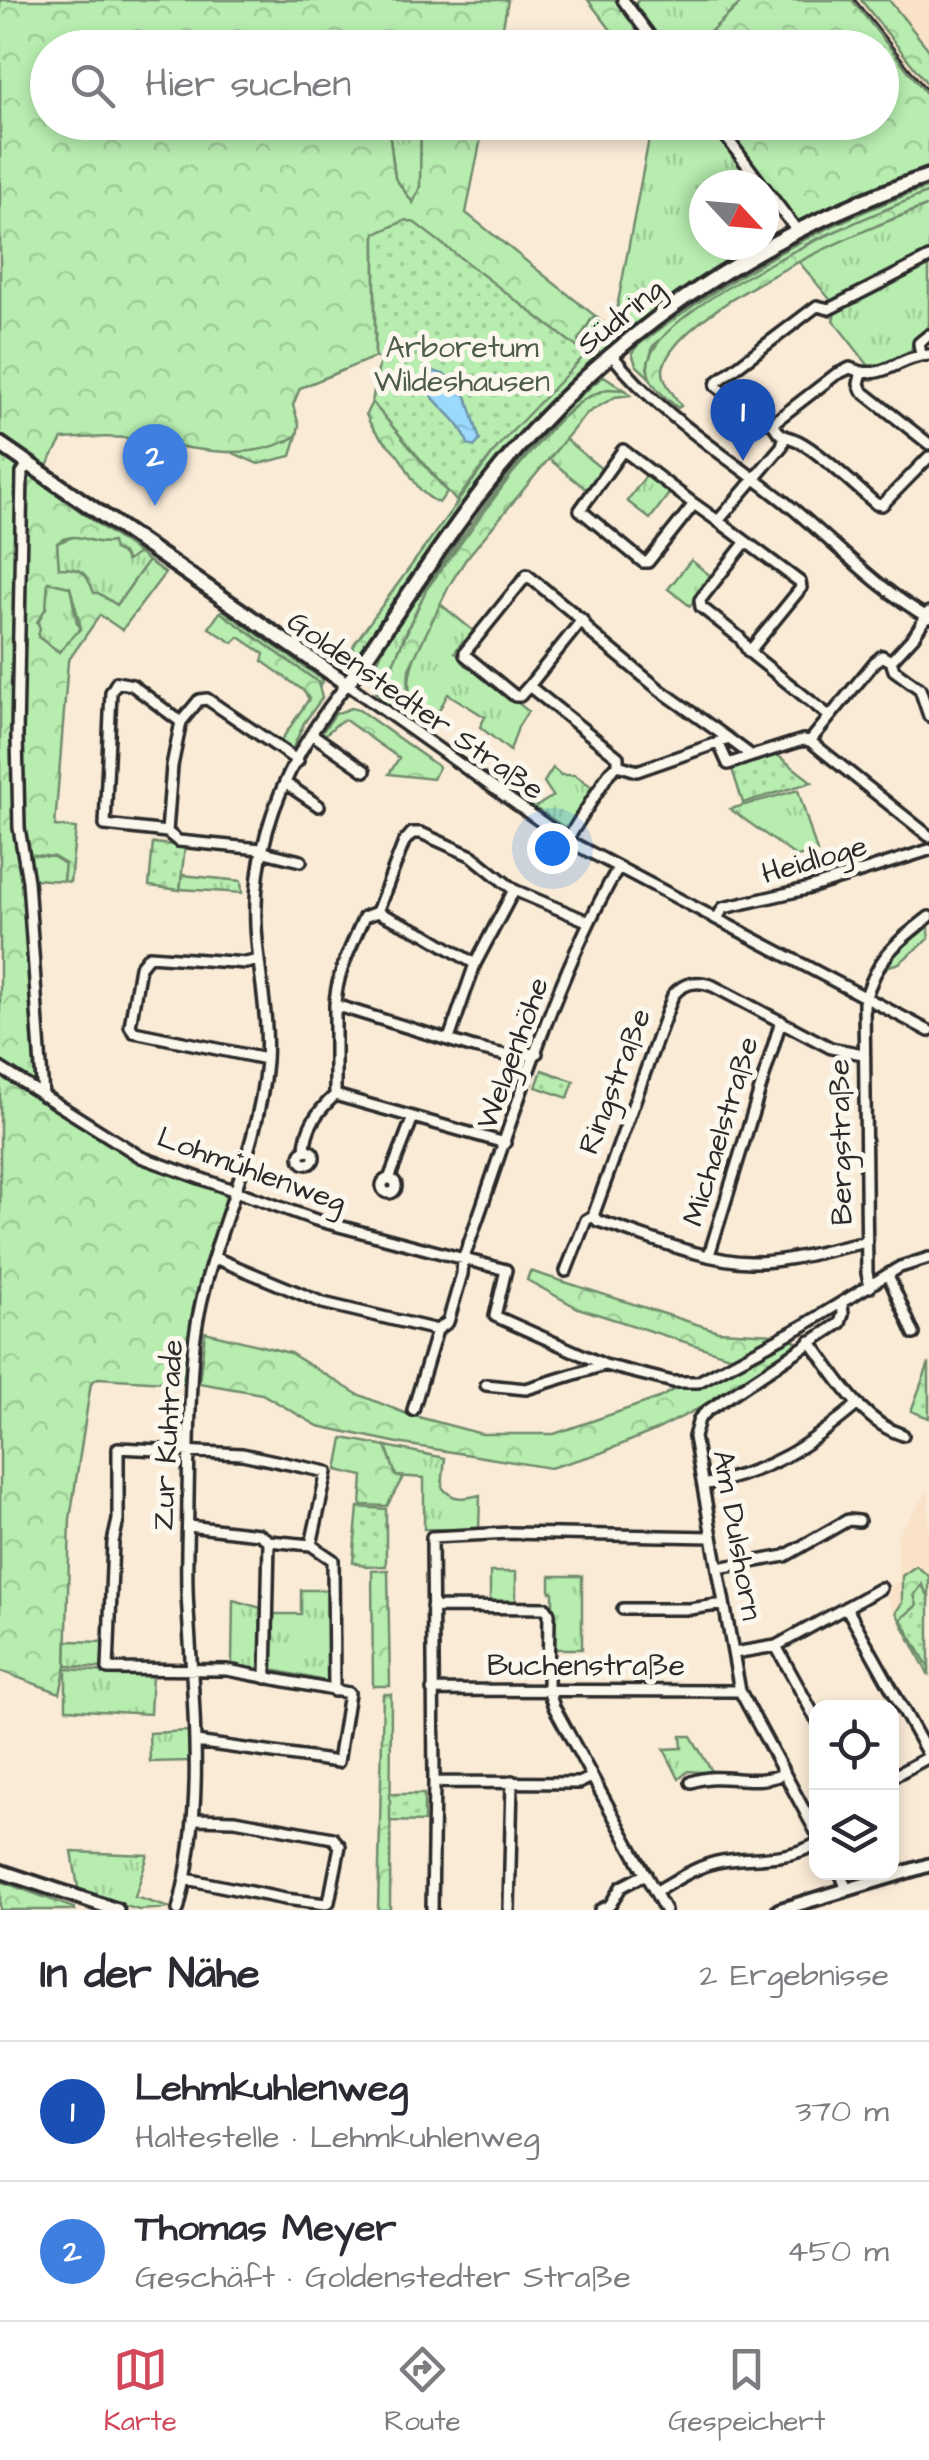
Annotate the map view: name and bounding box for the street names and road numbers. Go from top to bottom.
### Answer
street label: Südring [568,269,674,366]
street label: Goldenstedter Straße [278,601,553,811]
street label: Heidloge [757,825,872,896]
street label: Welgenhöhe [466,972,561,1135]
street label: Ringstraße [568,1002,663,1161]
street label: Michaelstraße [672,1031,770,1231]
street label: Bergstraße [819,1059,864,1225]
street label: Lohmühlenweg [151,1116,352,1224]
street label: Zur Kuhtrade [142,1339,194,1532]
street label: Am Dulshorn [701,1447,773,1624]
street label: Buchenstraße [487,1645,685,1687]

